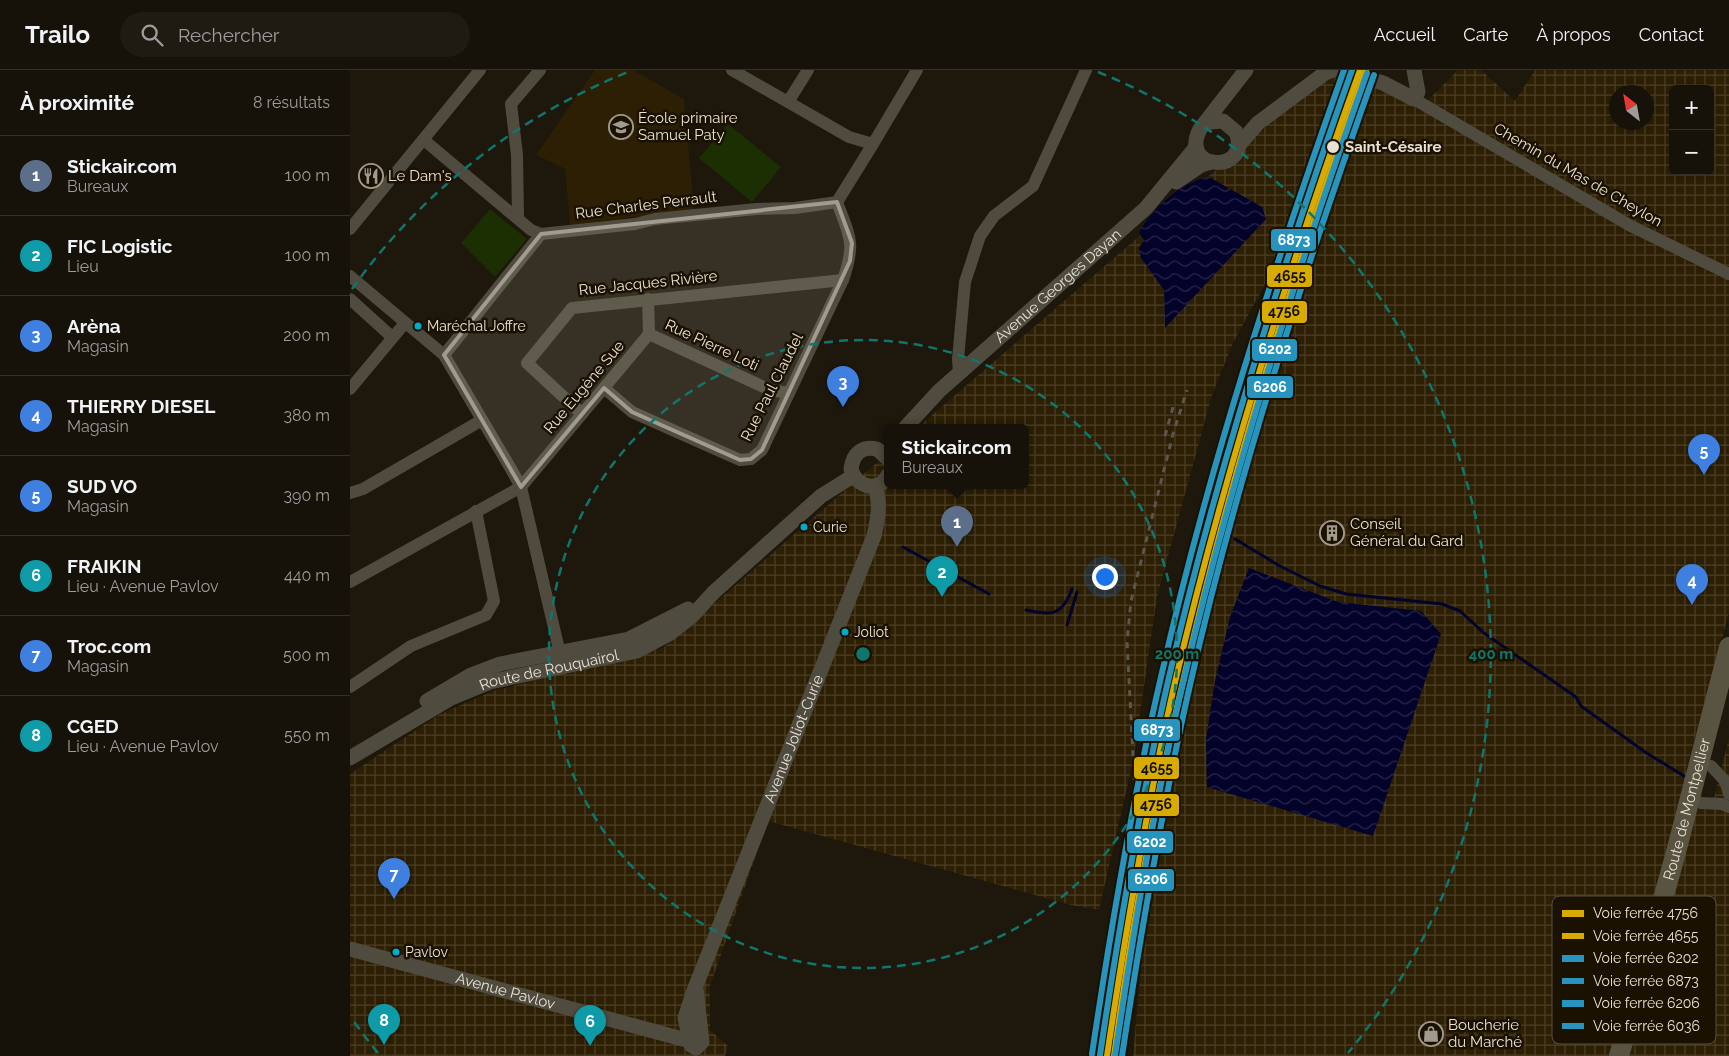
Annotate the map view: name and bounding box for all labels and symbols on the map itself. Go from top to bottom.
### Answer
north arrow [1609,85,1654,130]
place label: École primaire Samuel Paty [638,109,738,144]
school or university icon: École primaire Samuel Paty [608,114,634,140]
street label: Chemin du Mas de Cheylon [1491,119,1665,231]
place label: Saint-Césaire [1345,138,1441,156]
marker: Saint-Césaire [1325,139,1341,155]
restaurant icon: Le Dam's [358,163,384,189]
place label: Le Dam's [388,167,452,185]
street label: Rue Charles Perrault [574,187,718,223]
street label: Avenue Georges Dayan [991,225,1125,346]
line badge: 6873 [1270,228,1317,252]
text: 6873 [1278,232,1310,248]
line badge: 4655 [1266,264,1313,288]
street label: Rue Jacques Rivière [578,267,718,299]
text: 4655 [1274,268,1306,284]
line badge: 4756 [1261,300,1308,324]
text: 4756 [1268,303,1300,319]
street label: Rue Pierre Loti [662,315,762,375]
place label: Maréchal Joffre [427,318,526,334]
marker: Maréchal Joffre [413,321,423,331]
street label: Rue Paul Claudel [737,329,807,444]
street label: Rue Eugène Sue [540,337,628,437]
line badge: 6202 [1251,338,1298,362]
text: 6202 [1259,341,1292,357]
pin: 3 [827,366,859,407]
line badge: 6206 [1246,375,1294,399]
text: 6206 [1253,379,1287,395]
pin: 5 [1688,434,1720,475]
pin: 1 [941,506,973,547]
place label: Conseil Général du Gard [1350,515,1463,550]
place label: Curie [813,519,847,535]
building icon: Conseil Général du Gard [1319,520,1345,546]
marker: Curie [799,522,809,532]
pin: 2 [926,556,958,597]
your location [1092,564,1118,590]
pin: 4 [1676,564,1708,605]
place label: Joliot [854,624,889,640]
marker: Joliot [840,627,850,637]
centre of rings [854,645,872,663]
text: 200 m [1155,645,1199,663]
text: 400 m [1469,645,1513,663]
street label: Route de Rouquairol [477,646,621,694]
street label: Avenue Joliot-Curie [760,672,827,805]
line badge: 6873 [1133,718,1181,742]
text: 6873 [1141,722,1173,738]
street label: Route de Montpellier [1660,735,1714,882]
line badge: 4655 [1133,756,1180,780]
text: 4655 [1141,760,1173,776]
line badge: 4756 [1133,793,1180,817]
text: 4756 [1140,796,1172,812]
line badge: 6202 [1126,830,1174,854]
text: 6202 [1134,834,1167,850]
pin: 7 [378,858,410,899]
line badge: 6206 [1127,868,1175,892]
text: 6206 [1134,871,1168,887]
legend [1552,896,1716,1044]
text: Voie ferrée 4756 [1593,905,1698,921]
text: Voie ferrée 4655 [1593,928,1699,944]
place label: Pavlov [405,944,448,960]
marker: Pavlov [391,947,401,957]
text: Voie ferrée 6202 [1593,950,1699,966]
street label: Avenue Pavlov [454,969,557,1013]
text: Voie ferrée 6873 [1593,973,1699,989]
text: Voie ferrée 6206 [1593,995,1700,1011]
pin: 8 [368,1004,400,1045]
pin: 6 [574,1005,606,1046]
place label: Boucherie du Marché [1448,1016,1522,1051]
text: Voie ferrée 6036 [1593,1018,1700,1034]
shop icon: Boucherie du Marché [1418,1021,1444,1047]

